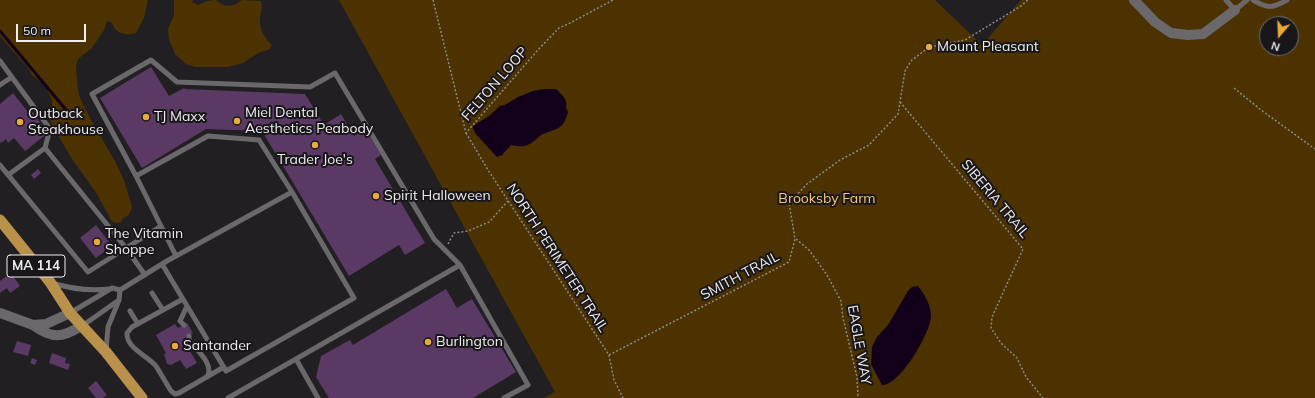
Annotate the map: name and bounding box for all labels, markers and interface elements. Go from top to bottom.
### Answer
scale bar [18,16,88,42]
north arrow [1259,16,1299,56]
text: 50 m [23,23,51,38]
text: N [1269,38,1282,54]
place label: Mount Pleasant [937,39,1039,55]
marker: Mount Pleasant [924,42,934,52]
street label: FELTON LOOP [458,44,532,124]
place label: Miel Dental Aesthetics Peabody [245,105,373,138]
place label: Outback Steakhouse [28,106,104,138]
place label: TJ Maxx [154,109,205,125]
marker: TJ Maxx [141,112,151,122]
marker: Miel Dental Aesthetics Peabody [232,116,242,126]
marker: Outback Steakhouse [15,117,25,127]
marker: Trader Joe's [310,140,320,150]
place label: Trader Joe's [277,152,353,168]
street label: SIBERIA TRAIL [957,156,1033,242]
street label: NORTH PERIMETER TRAIL [503,181,611,335]
place label: Spirit Halloween [384,188,491,204]
marker: Spirit Halloween [371,191,381,201]
park label: Brooksby Farm [778,191,876,207]
place label: The Vitamin Shoppe [105,226,183,258]
marker: The Vitamin Shoppe [92,237,102,247]
street label: SMITH TRAIL [698,248,782,304]
road number: MA 114 [7,255,65,277]
street label: EAGLE WAY [844,304,874,386]
place label: Burlington [436,334,503,350]
marker: Burlington [423,337,433,347]
place label: Santander [183,338,251,354]
marker: Santander [170,341,180,351]

